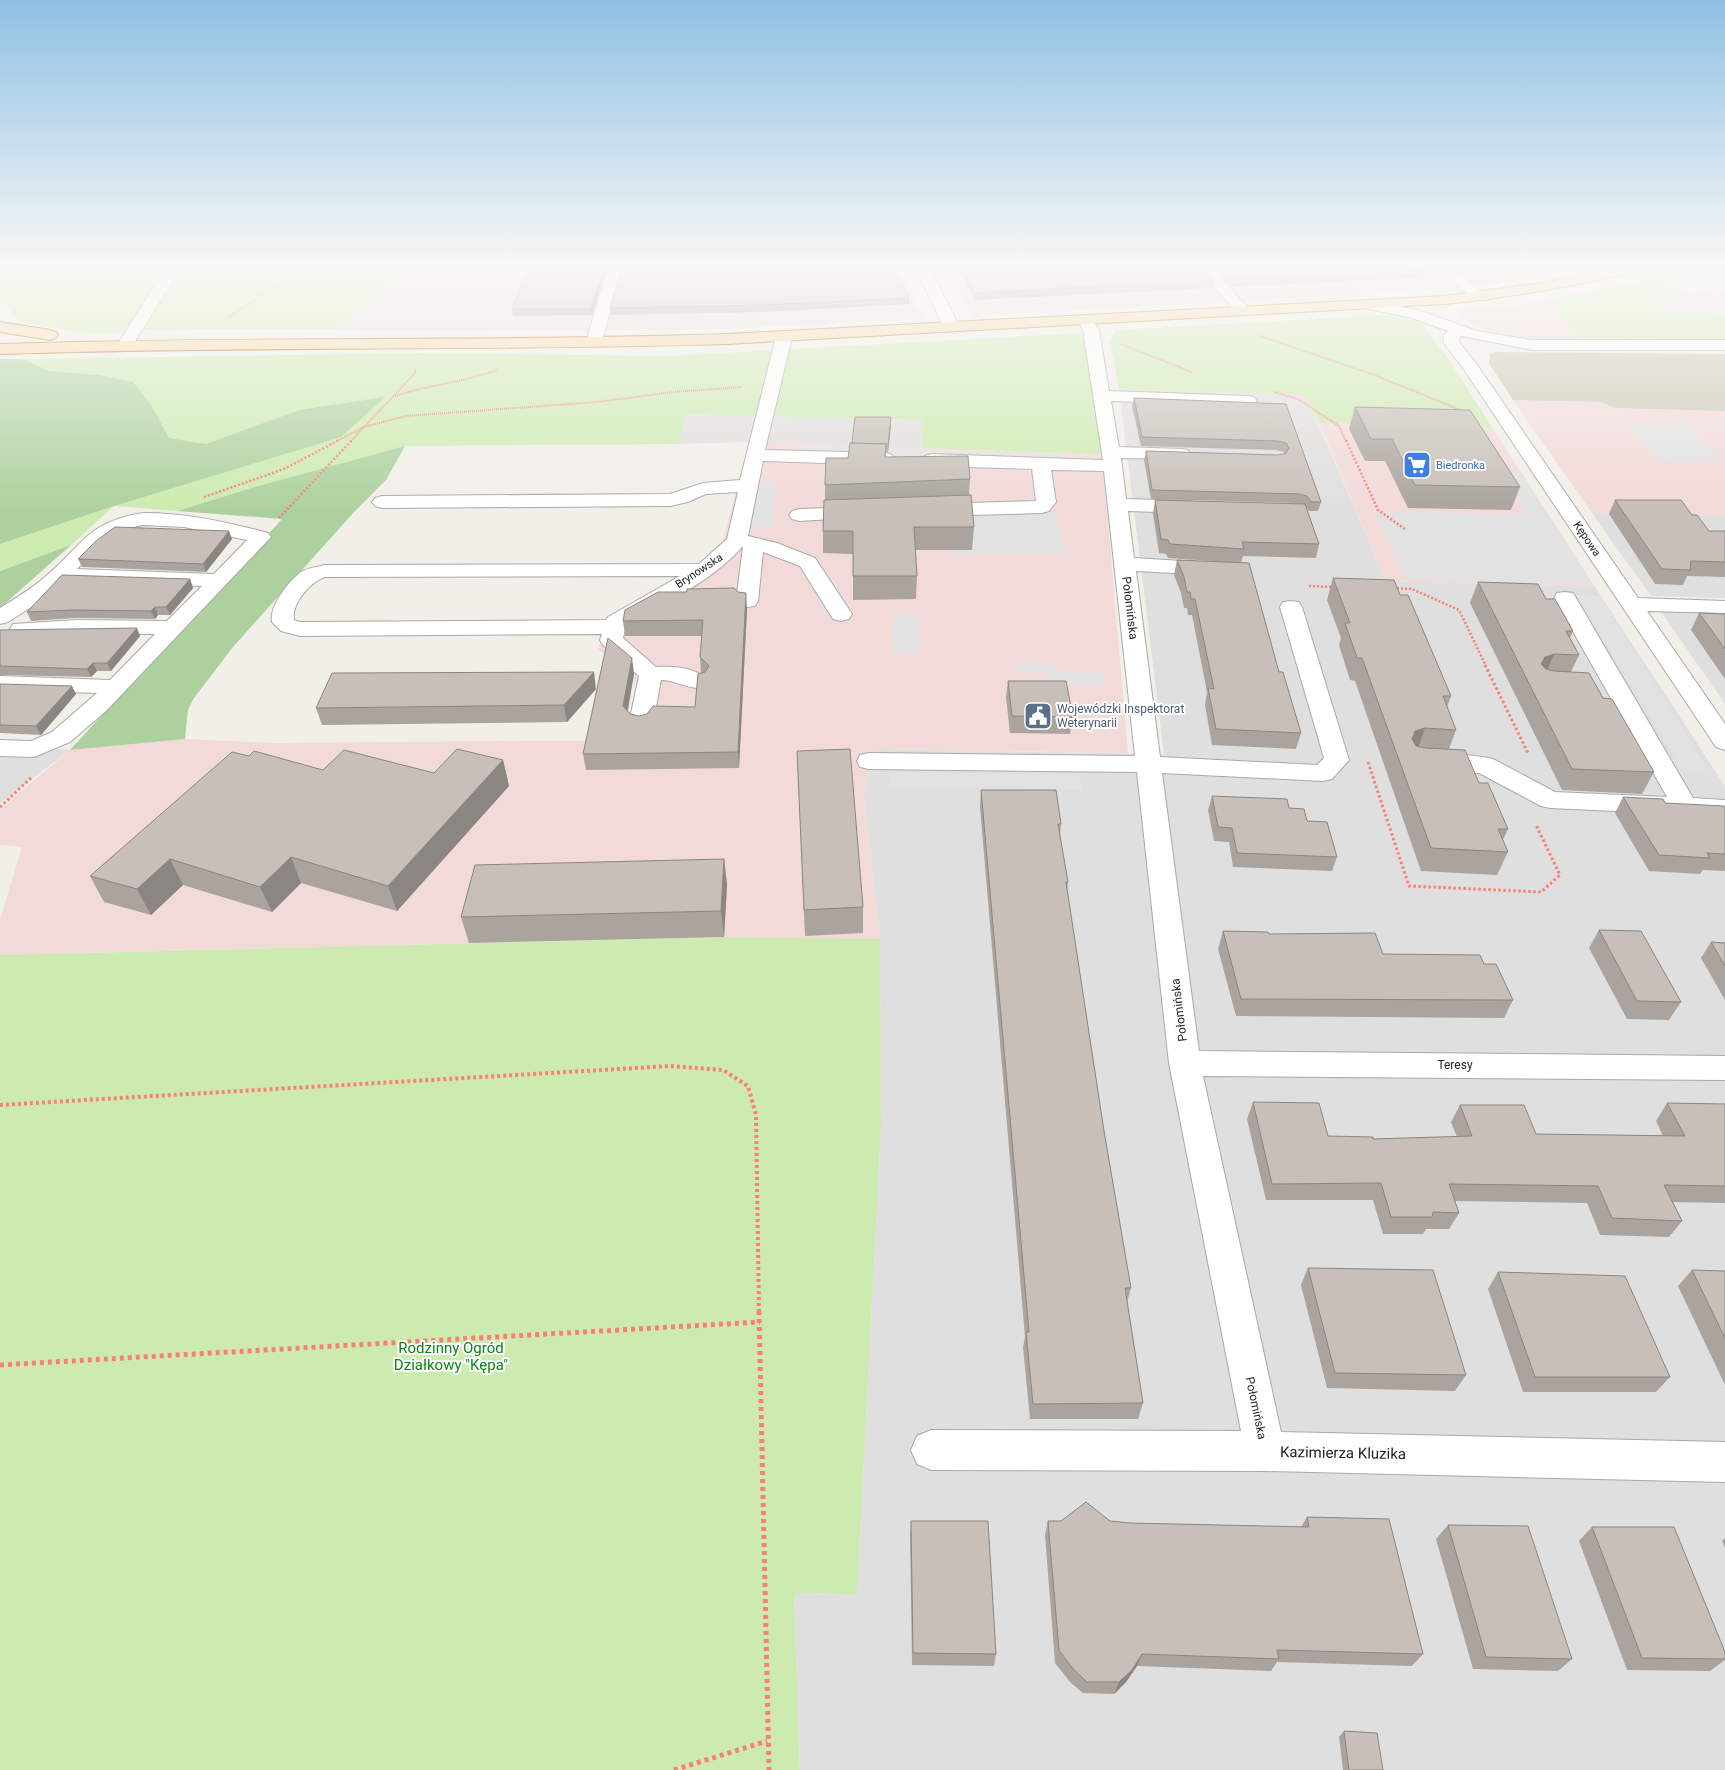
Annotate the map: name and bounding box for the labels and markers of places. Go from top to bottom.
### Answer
supermarket icon: Biedronka [1402,450,1432,480]
place label: Biedronka [1436,459,1485,472]
public building icon: Wojewódzki Inspektorat Weterynarii [1023,701,1053,731]
place label: Wojewódzki Inspektorat Weterynarii [1057,702,1184,730]

